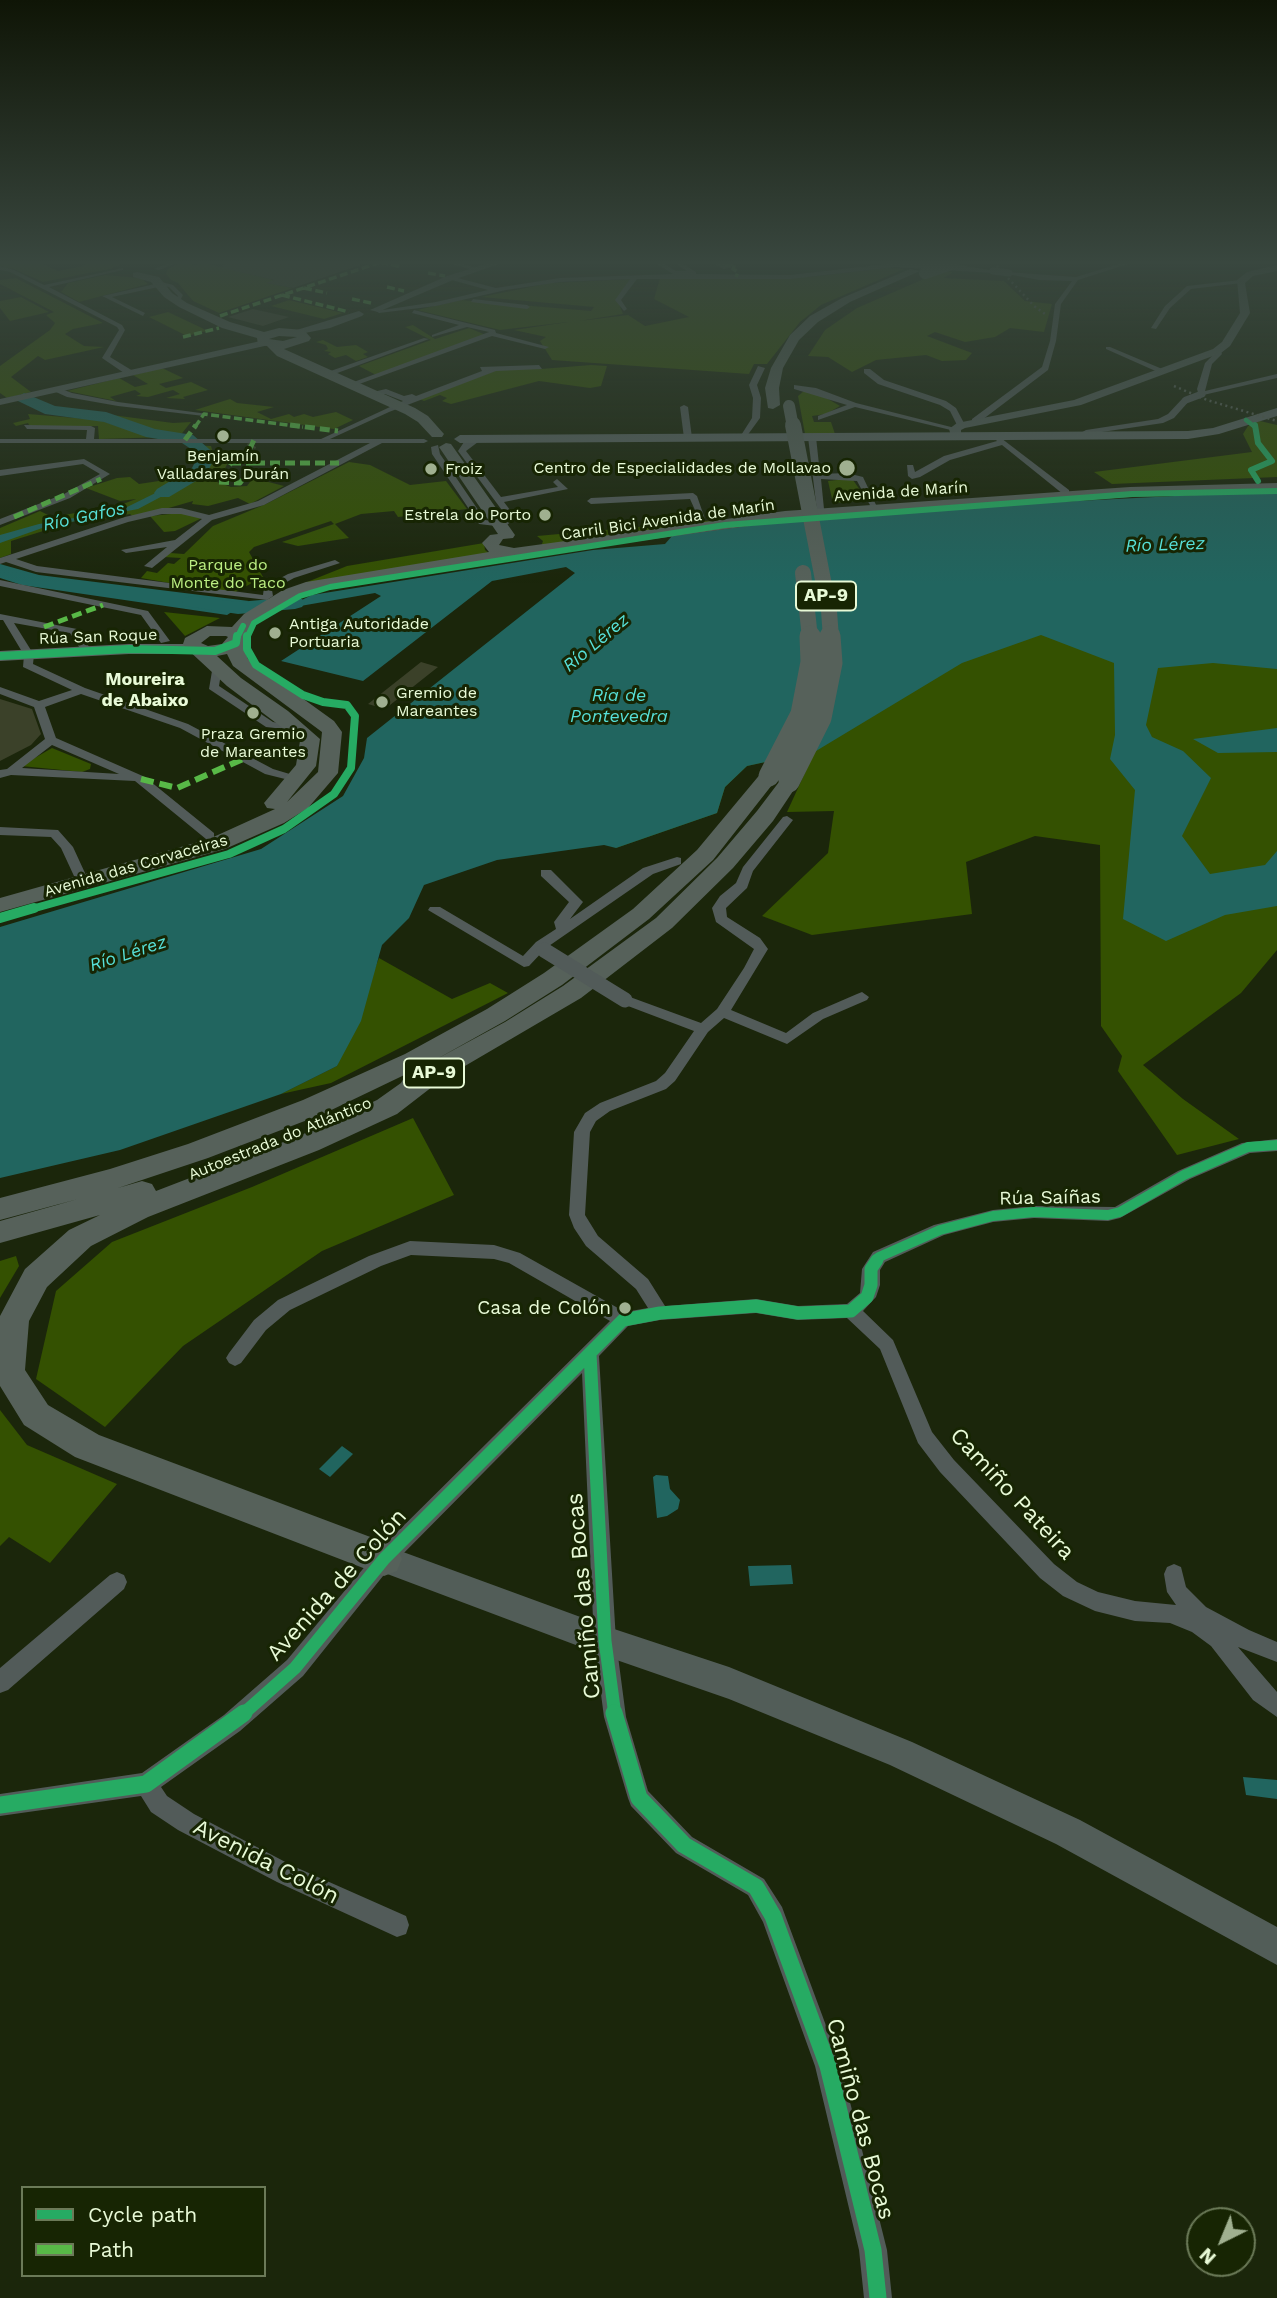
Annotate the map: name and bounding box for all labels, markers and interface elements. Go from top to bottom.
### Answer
marker: Benjamín Valladares Durán [215,428,231,444]
place label: Benjamín Valladares Durán [157,446,289,484]
place label: Centro de Especialidades de Mollavao [533,458,831,478]
marker: Centro de Especialidades de Mollavao [837,458,857,478]
place label: Froiz [445,459,483,479]
marker: Froiz [423,461,439,477]
street label: Avenida de Marín [833,478,969,506]
street label: Carril Bici Avenida de Marín [560,496,776,544]
water label: Río Gafos [41,498,127,536]
place label: Estrela do Porto [404,505,531,525]
marker: Estrela do Porto [537,507,553,523]
water label: Río Lérez [1125,533,1205,557]
park label: Parque do Monte do Taco [170,555,286,593]
road number: AP-9 [796,582,856,610]
water label: Río Lérez [559,609,633,677]
place label: Antiga Autoridade Portuaria [289,614,429,652]
street label: Rúa San Roque [38,625,158,649]
marker: Antiga Autoridade Portuaria [267,625,283,641]
district label: Moureira de Abaixo [102,669,188,712]
place label: Gremio de Mareantes [396,683,477,721]
water label: Ría de Pontevedra [570,685,668,728]
marker: Gremio de Mareantes [374,694,390,710]
marker: Praza Gremio de Mareantes [245,705,261,721]
place label: Praza Gremio de Mareantes [200,724,306,762]
street label: Avenida das Corvaceiras [42,831,230,901]
water label: Río Lérez [87,931,169,977]
road number: AP-9 [404,1058,464,1088]
street label: Autoestrada do Atlántico [186,1093,374,1185]
street label: Rúa Saíñas [999,1186,1101,1210]
place label: Casa de Colón [477,1297,611,1319]
marker: Casa de Colón [617,1300,633,1316]
street label: Camiño Pateira [944,1422,1080,1566]
street label: Camiño das Bocas [561,1492,607,1700]
street label: Avenida de Colón [261,1503,413,1667]
street label: Avenida Colón [188,1813,344,1911]
street label: Camiño das Bocas [820,2015,900,2223]
legend [21,2186,266,2277]
text: Cycle path [88,2202,197,2227]
north arrow [1186,2207,1256,2277]
text: Path [88,2237,134,2262]
text: N [1195,2243,1221,2269]

